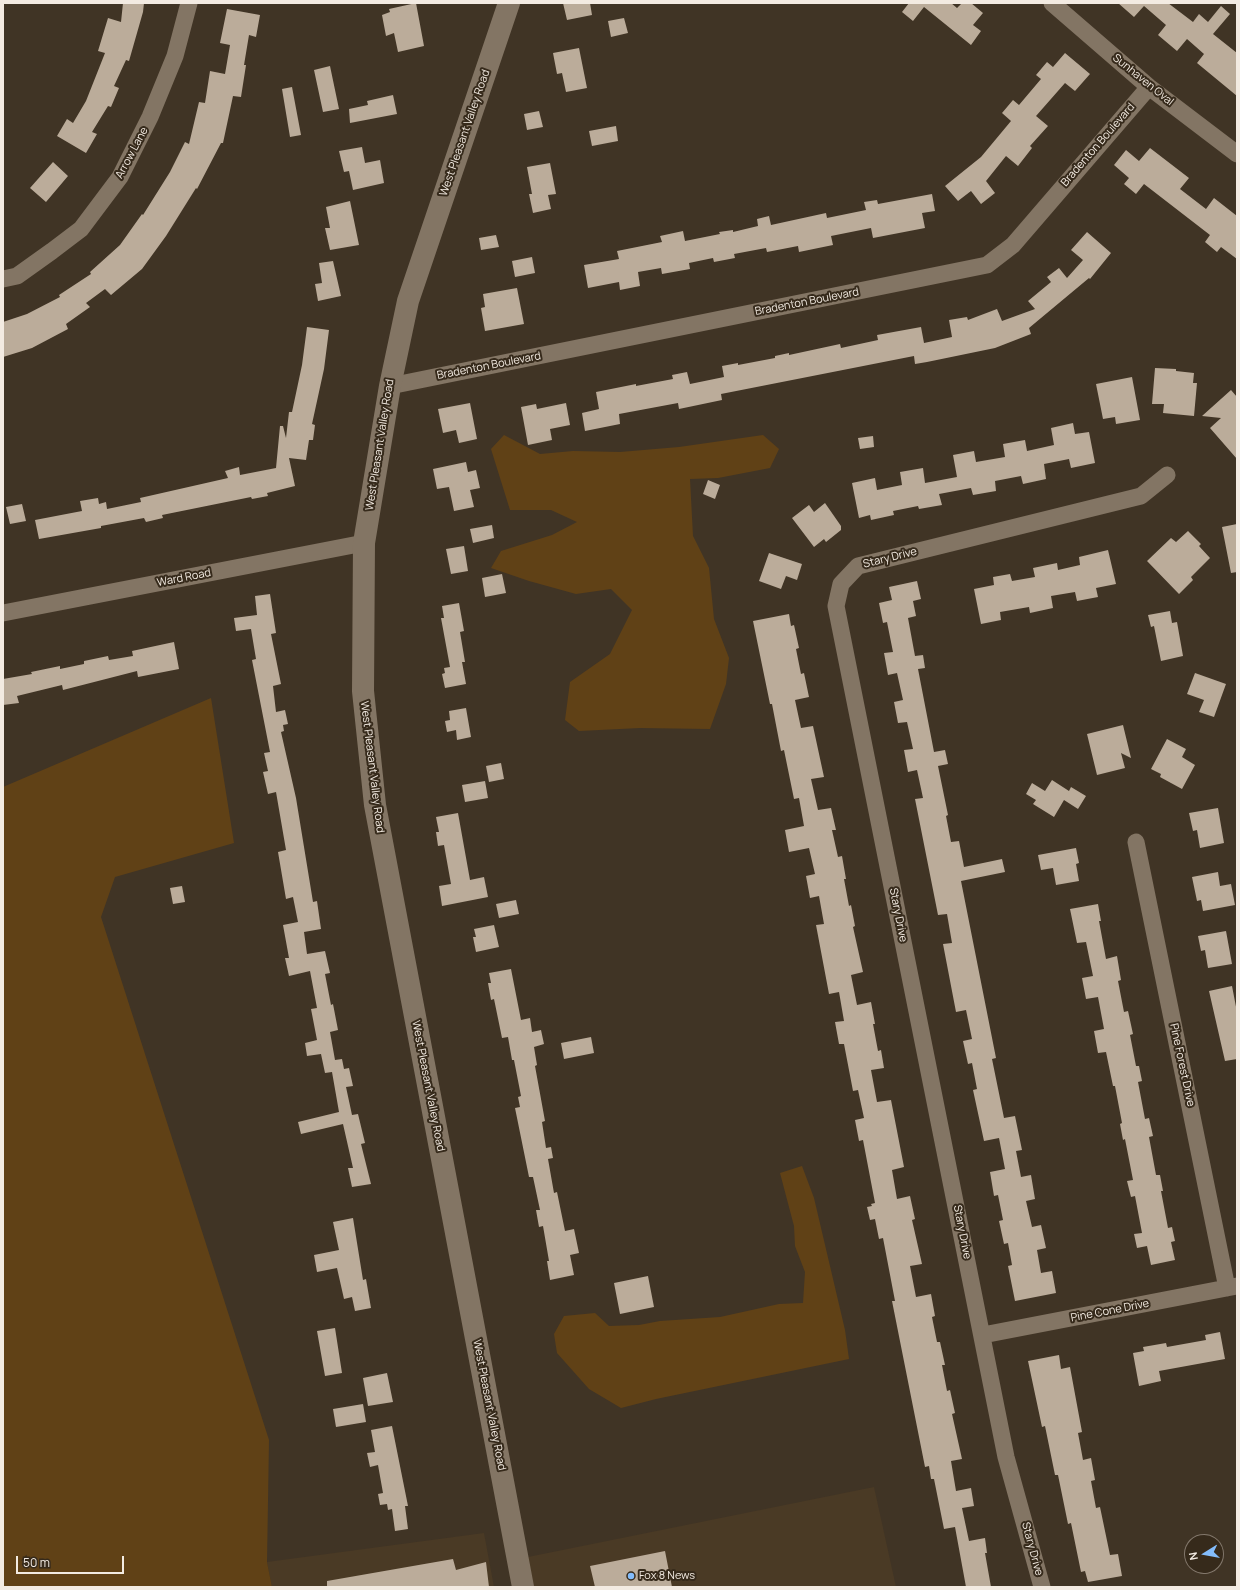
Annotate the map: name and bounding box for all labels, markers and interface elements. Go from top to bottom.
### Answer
street label: Sunhaven Oval [1110,51,1176,109]
street label: West Pleasant Valley Road [437,68,493,198]
street label: Bradenton Boulevard [1058,101,1138,189]
street label: Arrow Lane [113,125,151,181]
street label: Bradenton Boulevard [754,285,860,319]
street label: Bradenton Boulevard [436,349,542,383]
street label: West Pleasant Valley Road [363,378,397,512]
street label: Stary Drive [862,545,918,571]
street label: Ward Road [156,566,212,590]
street label: West Pleasant Valley Road [357,700,387,834]
street label: Stary Drive [886,887,910,943]
street label: West Pleasant Valley Road [409,1020,447,1152]
street label: Pine Forest Drive [1167,1022,1197,1108]
street label: Stary Drive [950,1204,974,1260]
street label: Pine Cone Drive [1070,1297,1150,1325]
street label: West Pleasant Valley Road [470,1339,508,1471]
street label: Stary Drive [1019,1521,1045,1577]
north arrow [1184,1534,1224,1574]
scale bar [18,1548,126,1574]
text: N [1185,1551,1201,1562]
text: 50 m [23,1554,50,1571]
place label: Fox 8 News [639,1569,695,1583]
marker: Fox 8 News [626,1571,636,1581]

